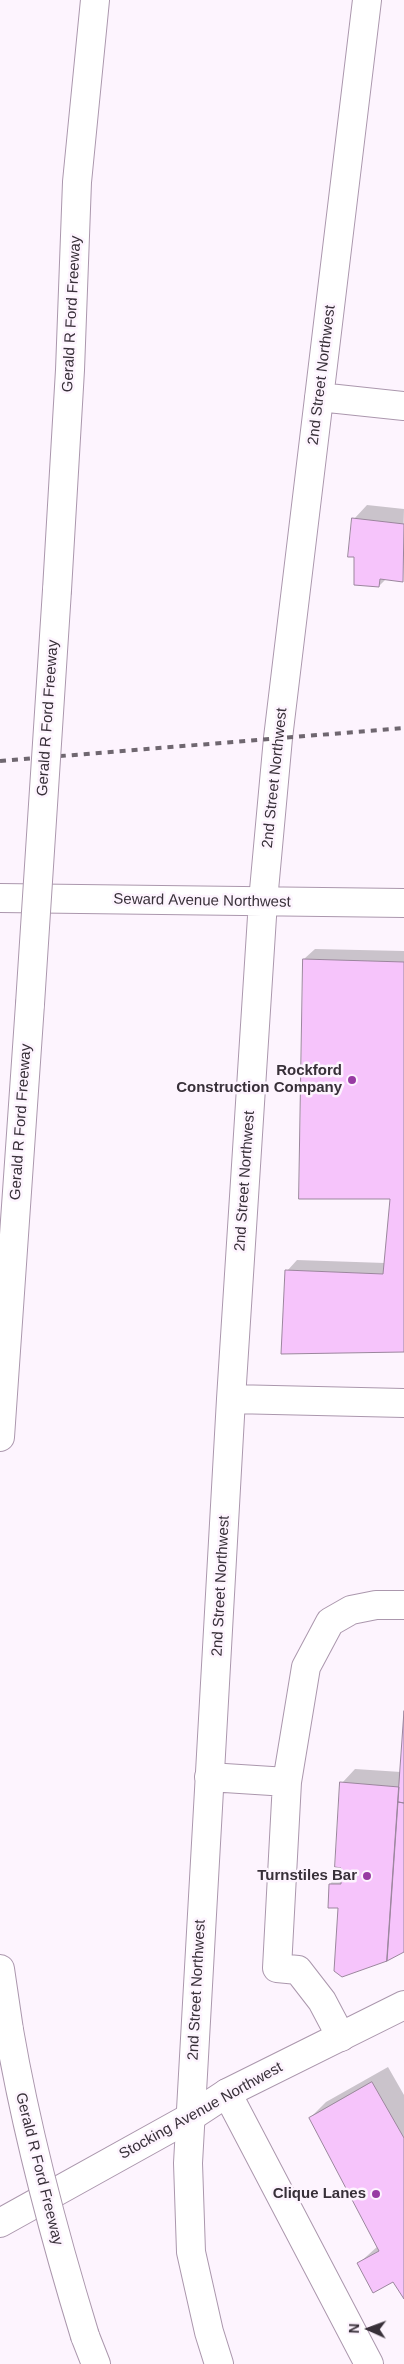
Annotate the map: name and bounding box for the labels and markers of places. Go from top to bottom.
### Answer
place label: Rockford Construction Company [176,1062,342,1097]
marker: Rockford Construction Company [346,1074,358,1086]
place label: Turnstiles Bar [257,1867,357,1885]
marker: Turnstiles Bar [361,1870,373,1882]
place label: Clique Lanes [273,2185,366,2203]
marker: Clique Lanes [370,2188,382,2200]

